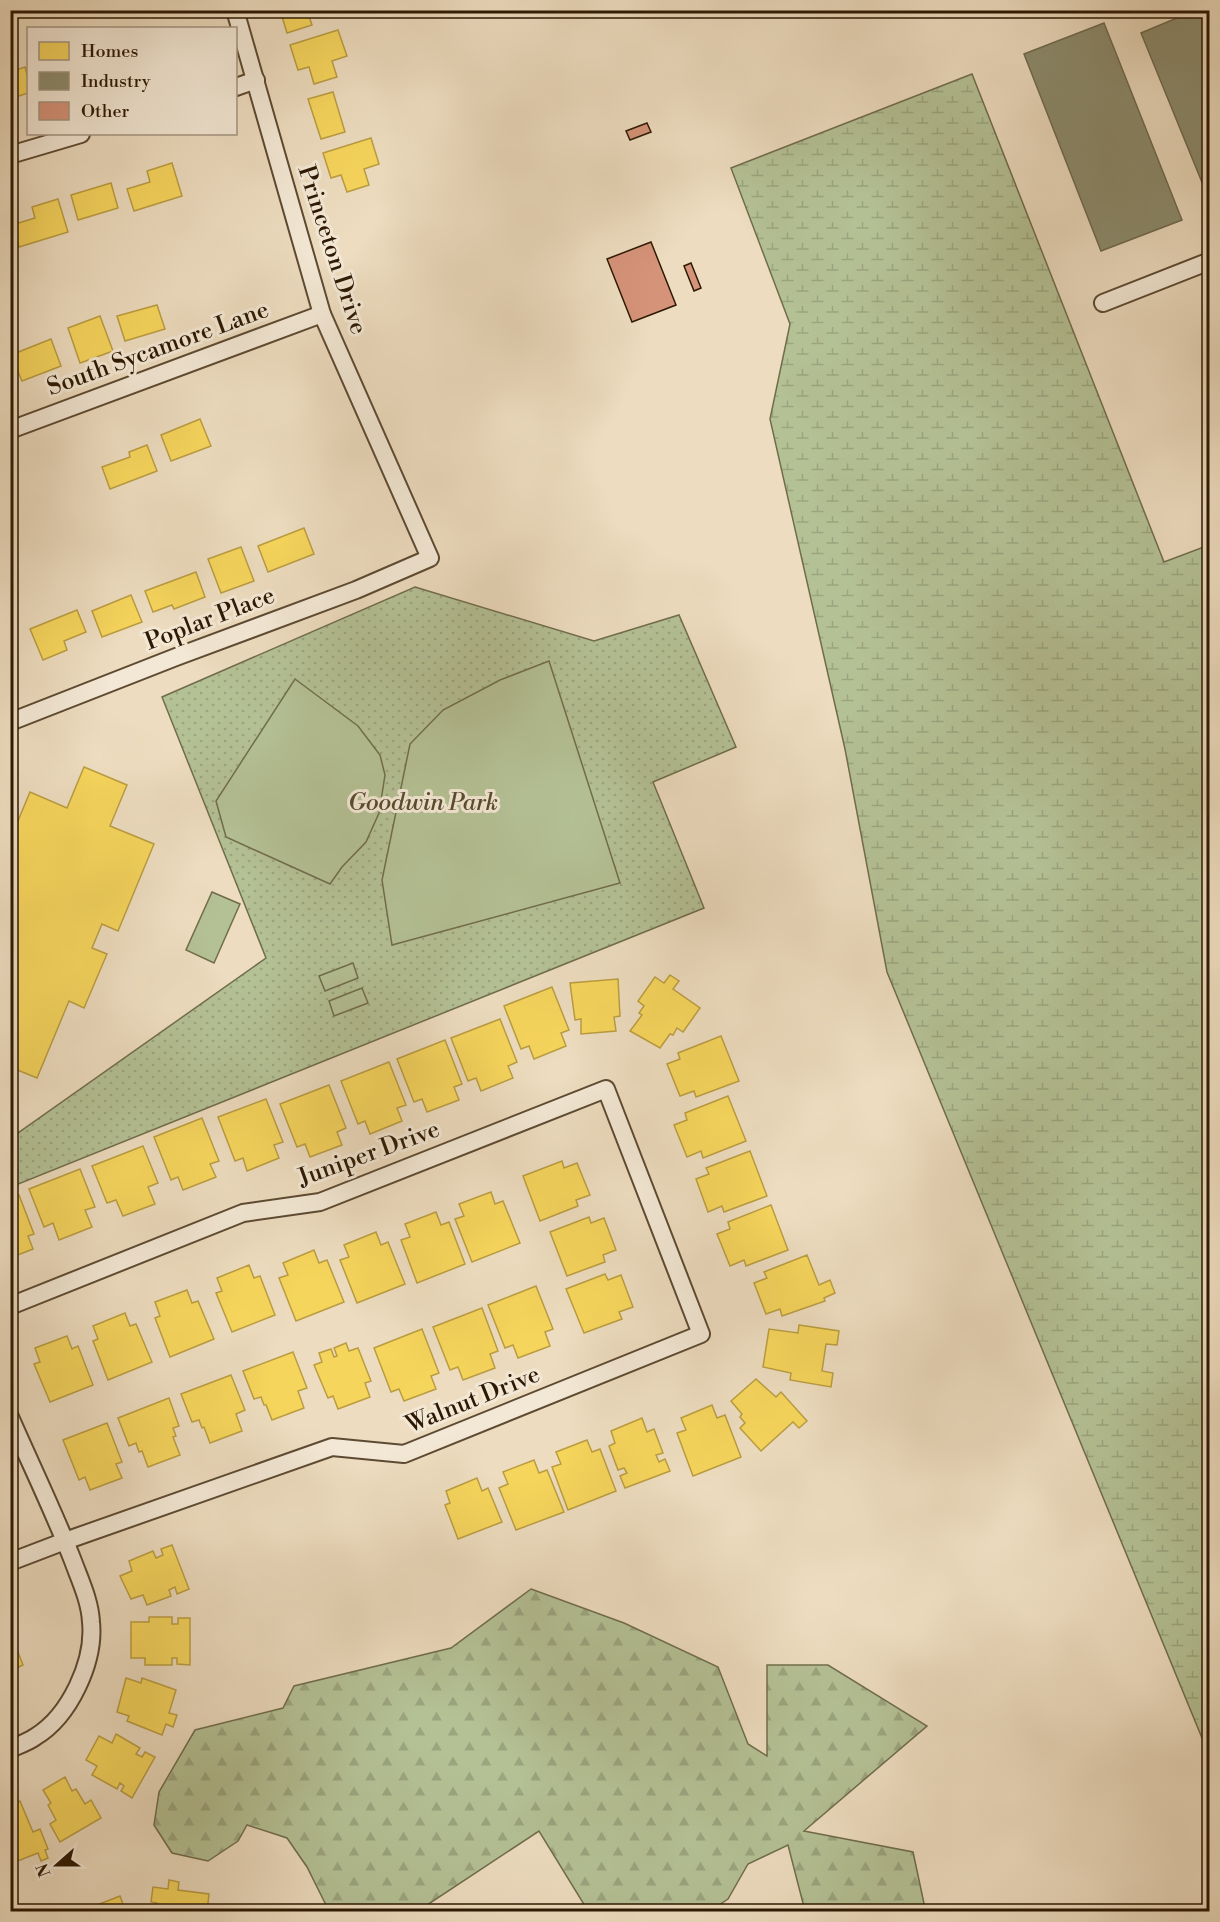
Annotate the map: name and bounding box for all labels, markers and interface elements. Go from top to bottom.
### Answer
legend [27,27,237,135]
text: Homes [81,40,138,63]
text: Industry [81,70,151,93]
text: Other [81,100,129,123]
street label: Princeton Drive [291,162,373,338]
street label: South Sycamore Lane [43,295,273,403]
street label: Poplar Place [141,581,279,657]
park label: Goodwin Park [348,788,498,818]
street label: Juniper Drive [293,1114,444,1194]
street label: Walnut Drive [401,1359,544,1441]
north arrow [27,1835,87,1895]
text: N [32,1860,56,1880]

